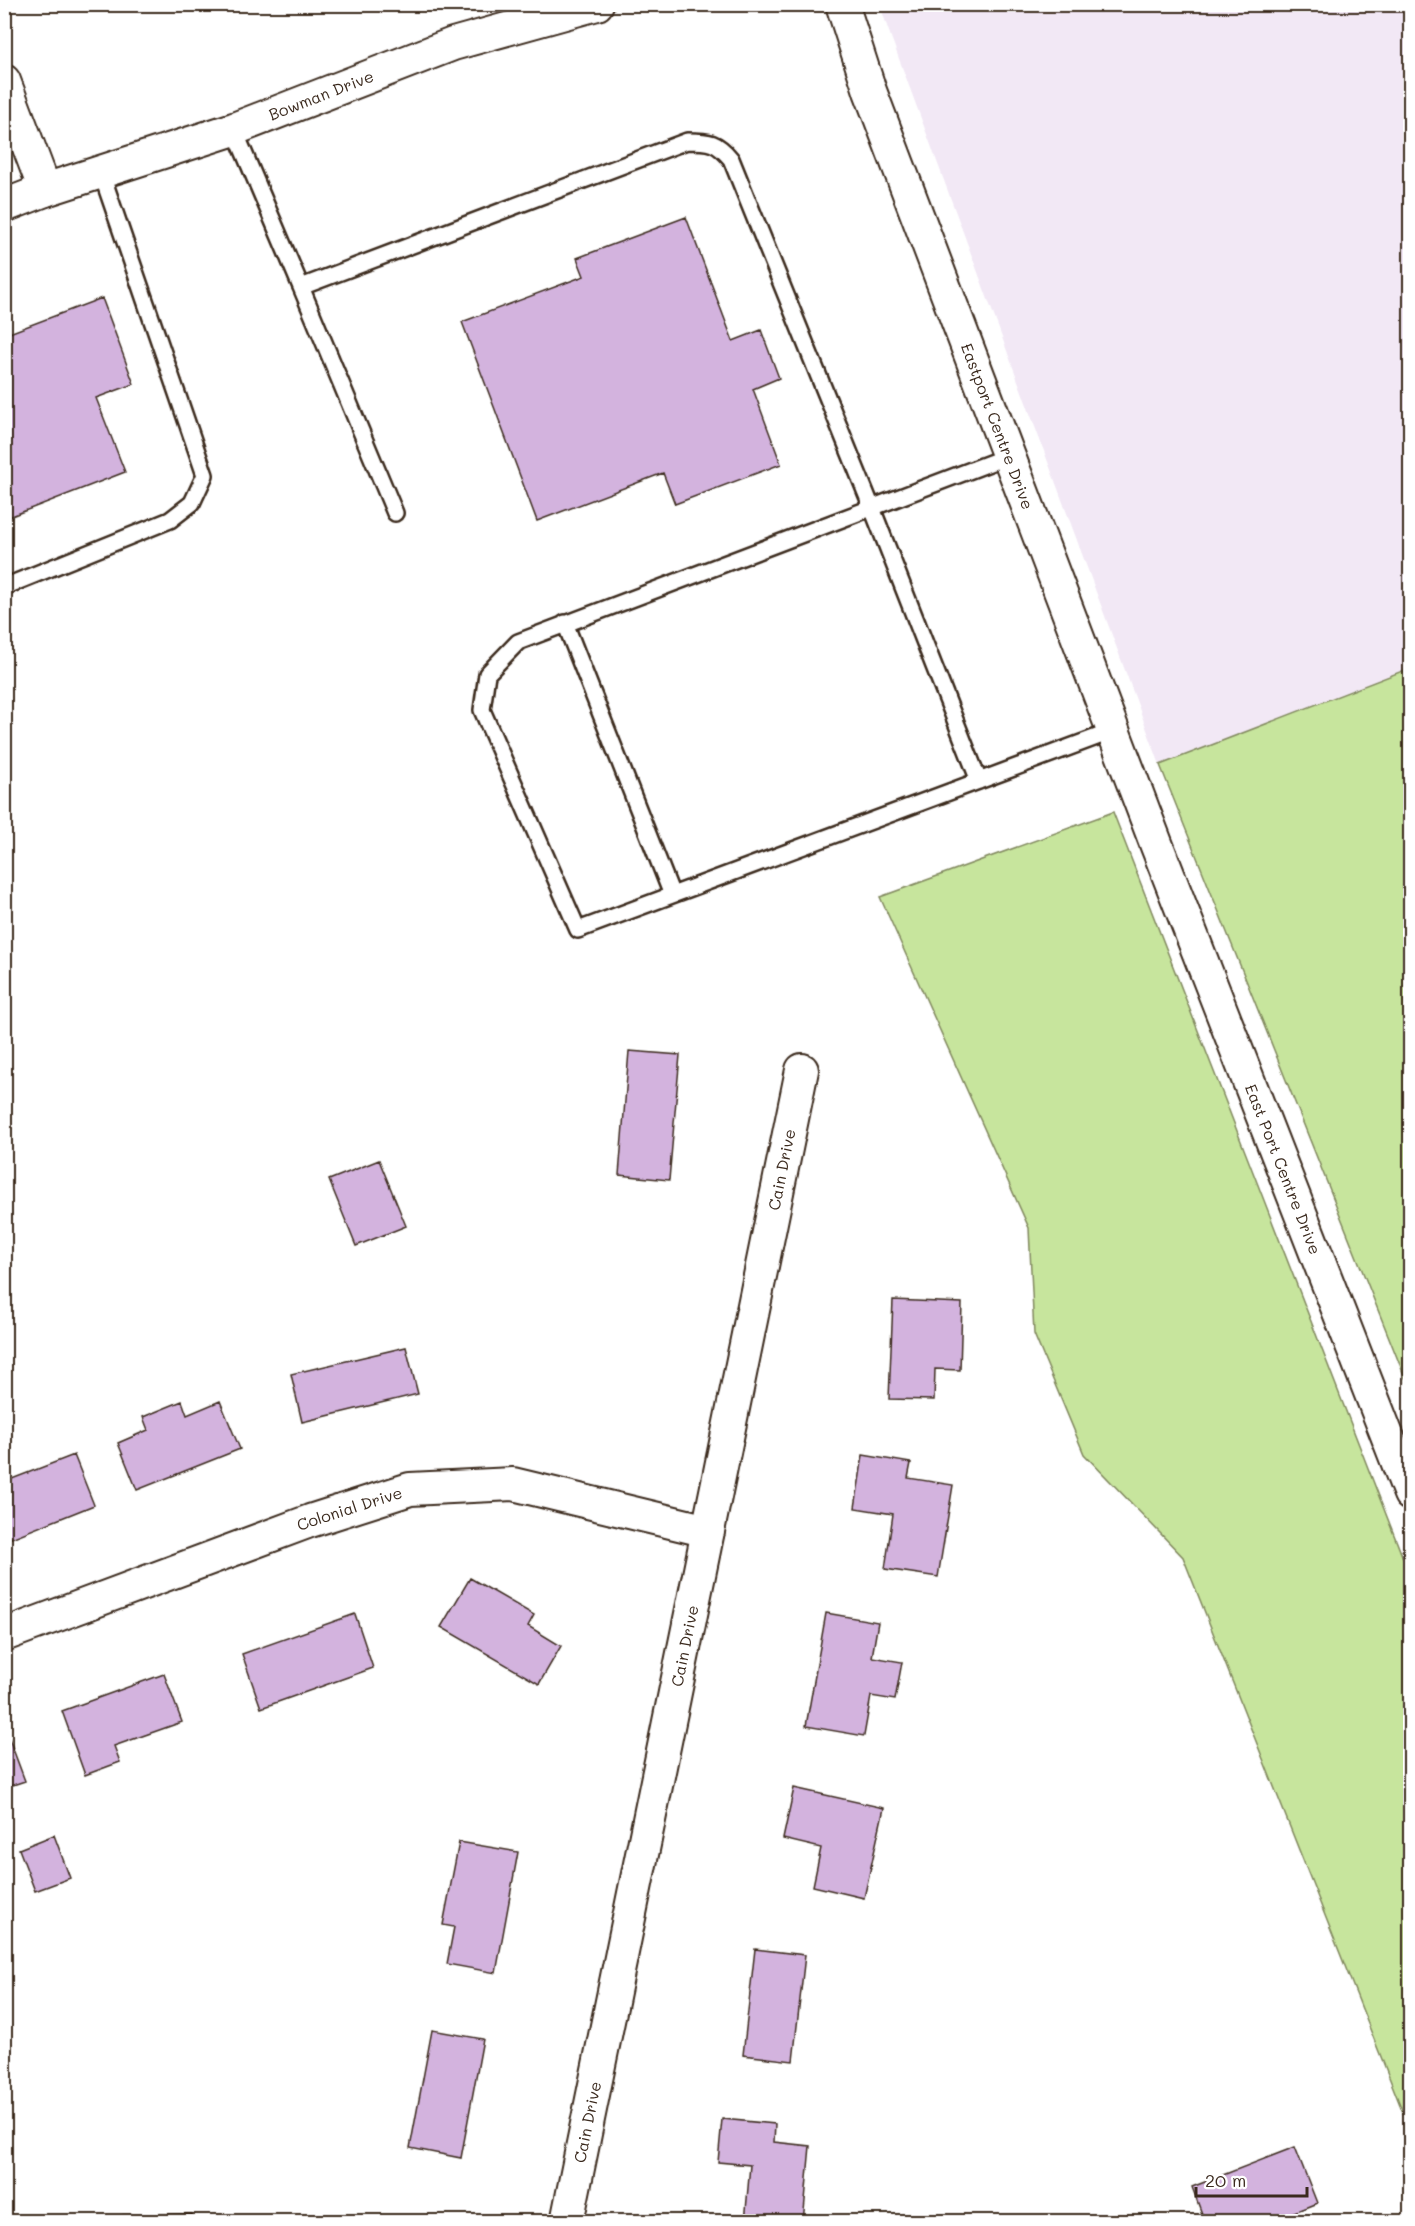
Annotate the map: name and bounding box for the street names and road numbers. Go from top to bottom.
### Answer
street label: Bowman Drive [265,65,376,125]
street label: Eastport Centre Drive [957,340,1039,512]
street label: East Port Centre Drive [1241,1081,1326,1257]
street label: Cain Drive [763,1127,800,1212]
street label: Colonial Drive [294,1481,405,1535]
street label: Cain Drive [665,1603,703,1688]
street label: Cain Drive [568,2079,605,2165]

